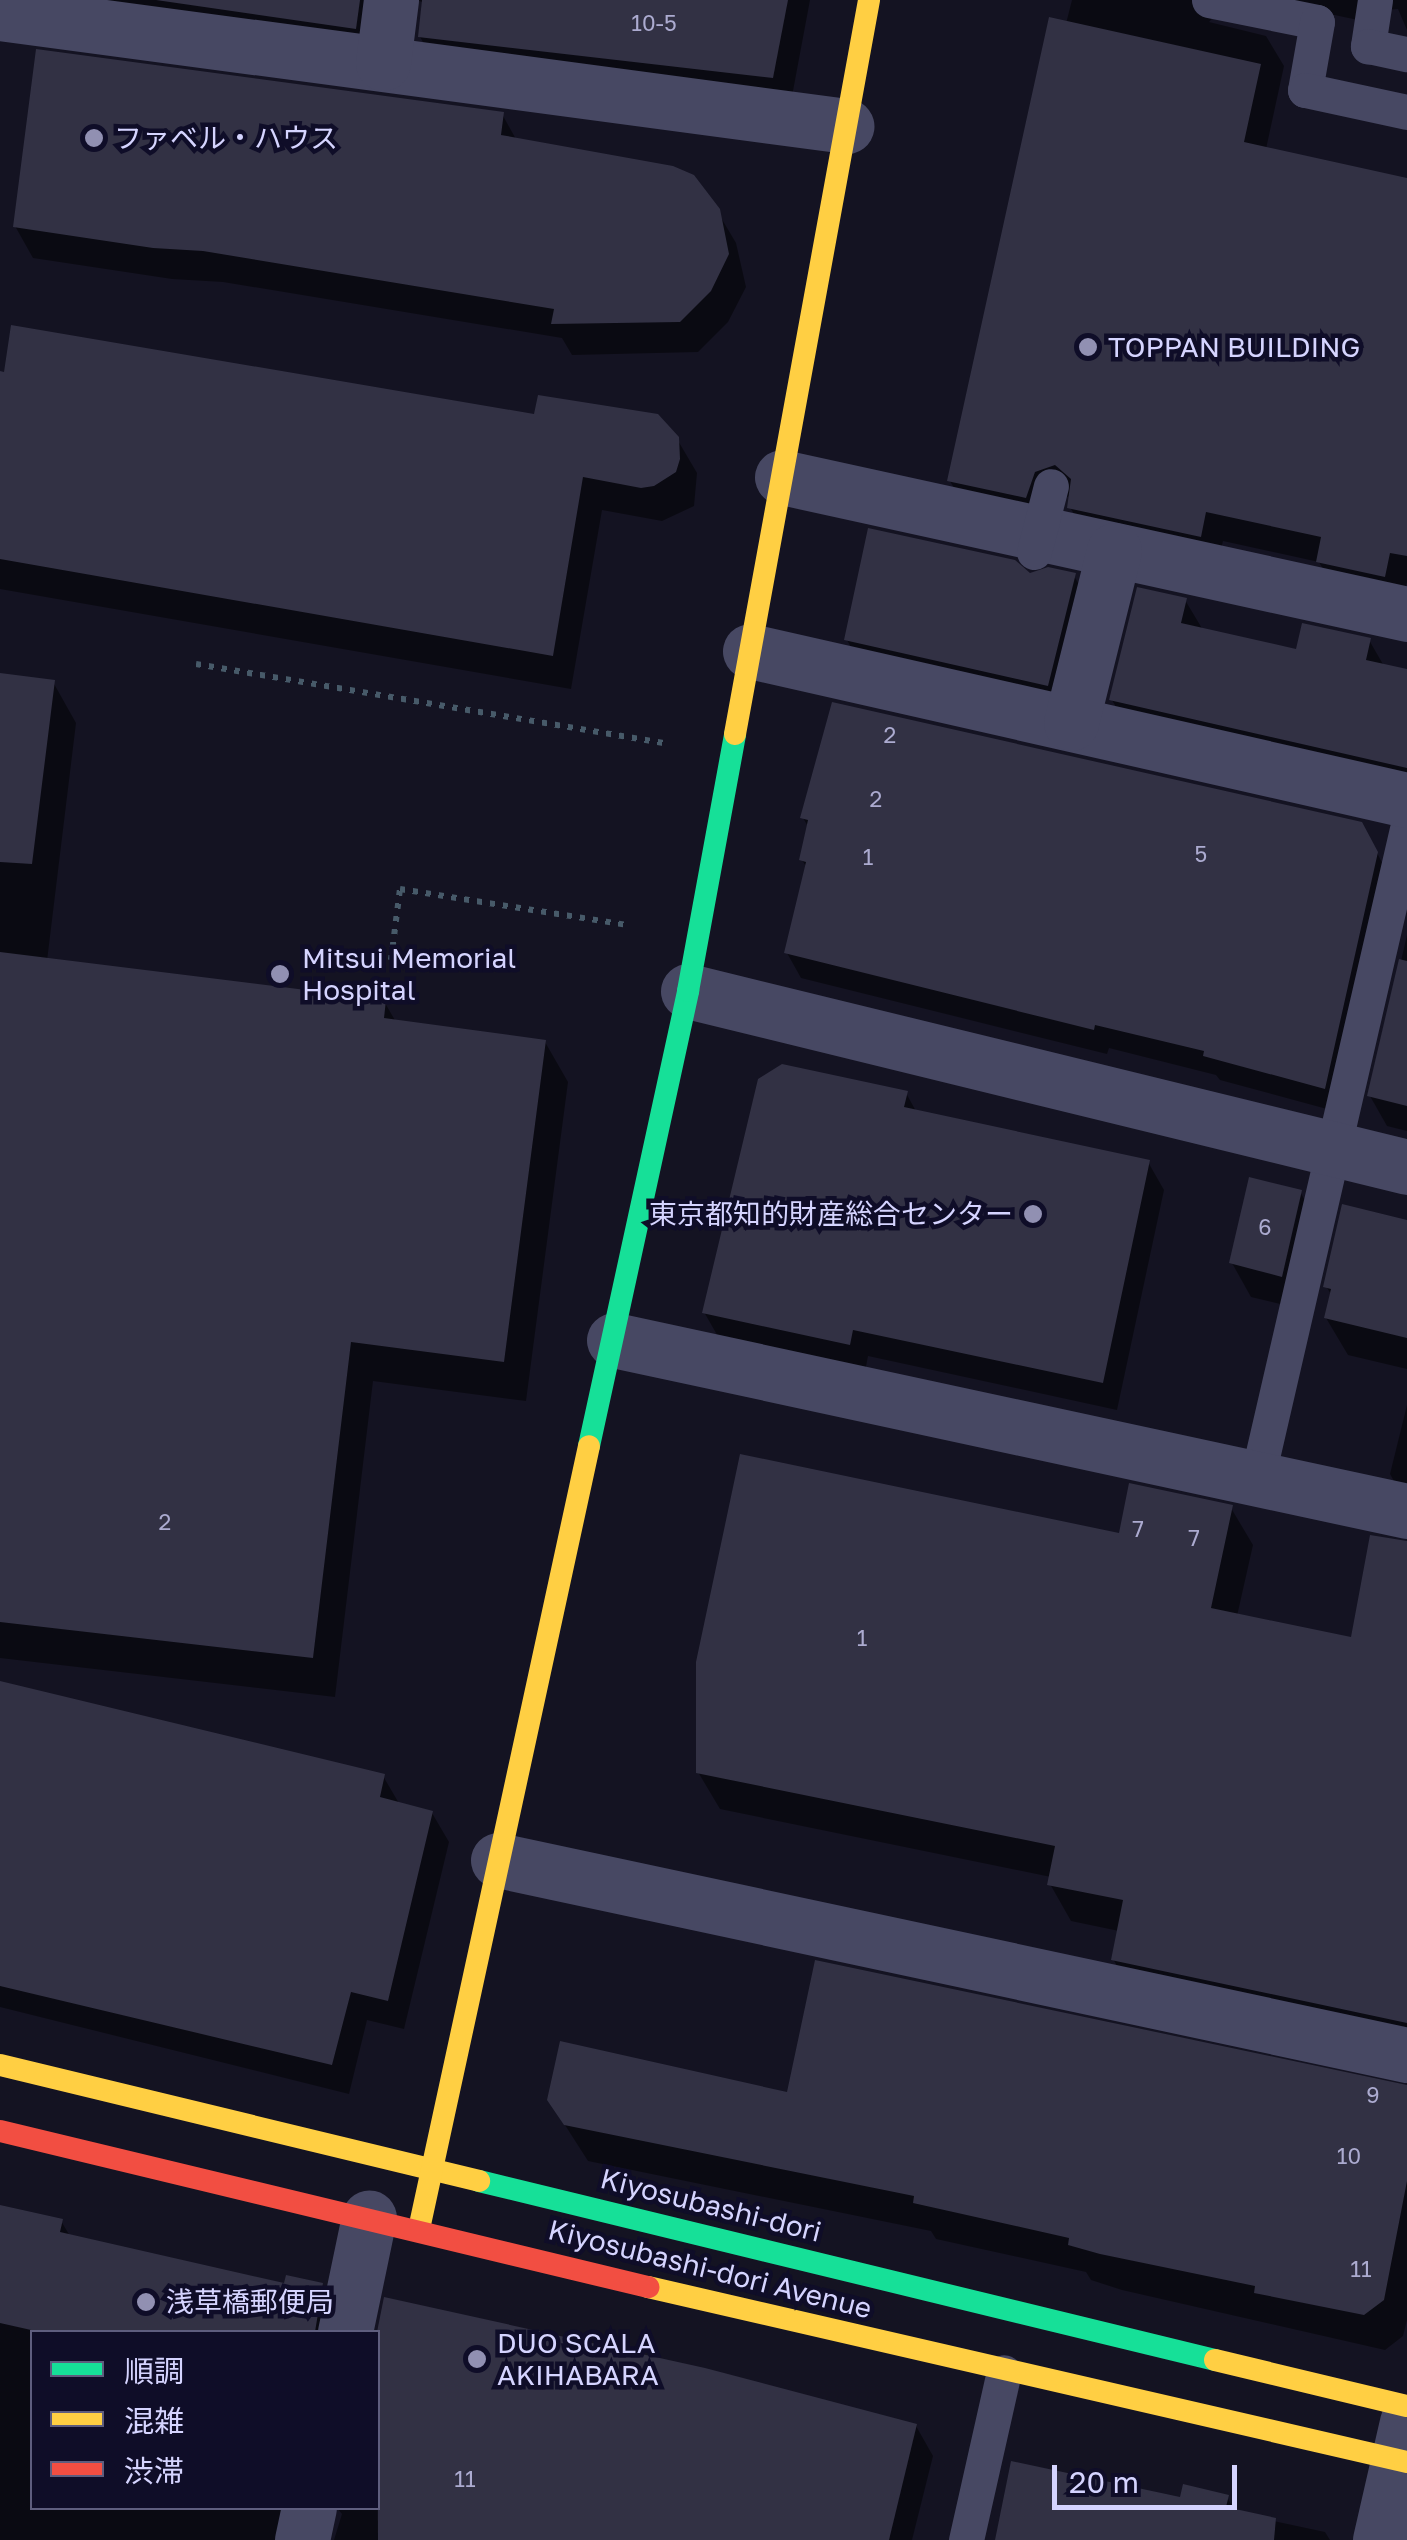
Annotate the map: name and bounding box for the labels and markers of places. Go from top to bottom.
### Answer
place label: ファベル・ハウス [114,121,338,155]
marker: ファベル・ハウス [83,127,105,149]
place label: TOPPAN BUILDING [1108,330,1360,364]
marker: TOPPAN BUILDING [1077,336,1099,358]
place label: Mitsui Memorial Hospital [302,941,516,1007]
marker: Mitsui Memorial Hospital [267,961,293,987]
place label: 東京都知的財産総合センター [649,1197,1013,1231]
marker: 東京都知的財産総合センター [1022,1203,1044,1225]
place label: 浅草橋郵便局 [166,2285,334,2319]
marker: 浅草橋郵便局 [135,2291,157,2313]
place label: DUO SCALA AKIHABARA [497,2326,659,2392]
marker: DUO SCALA AKIHABARA [466,2348,488,2370]

